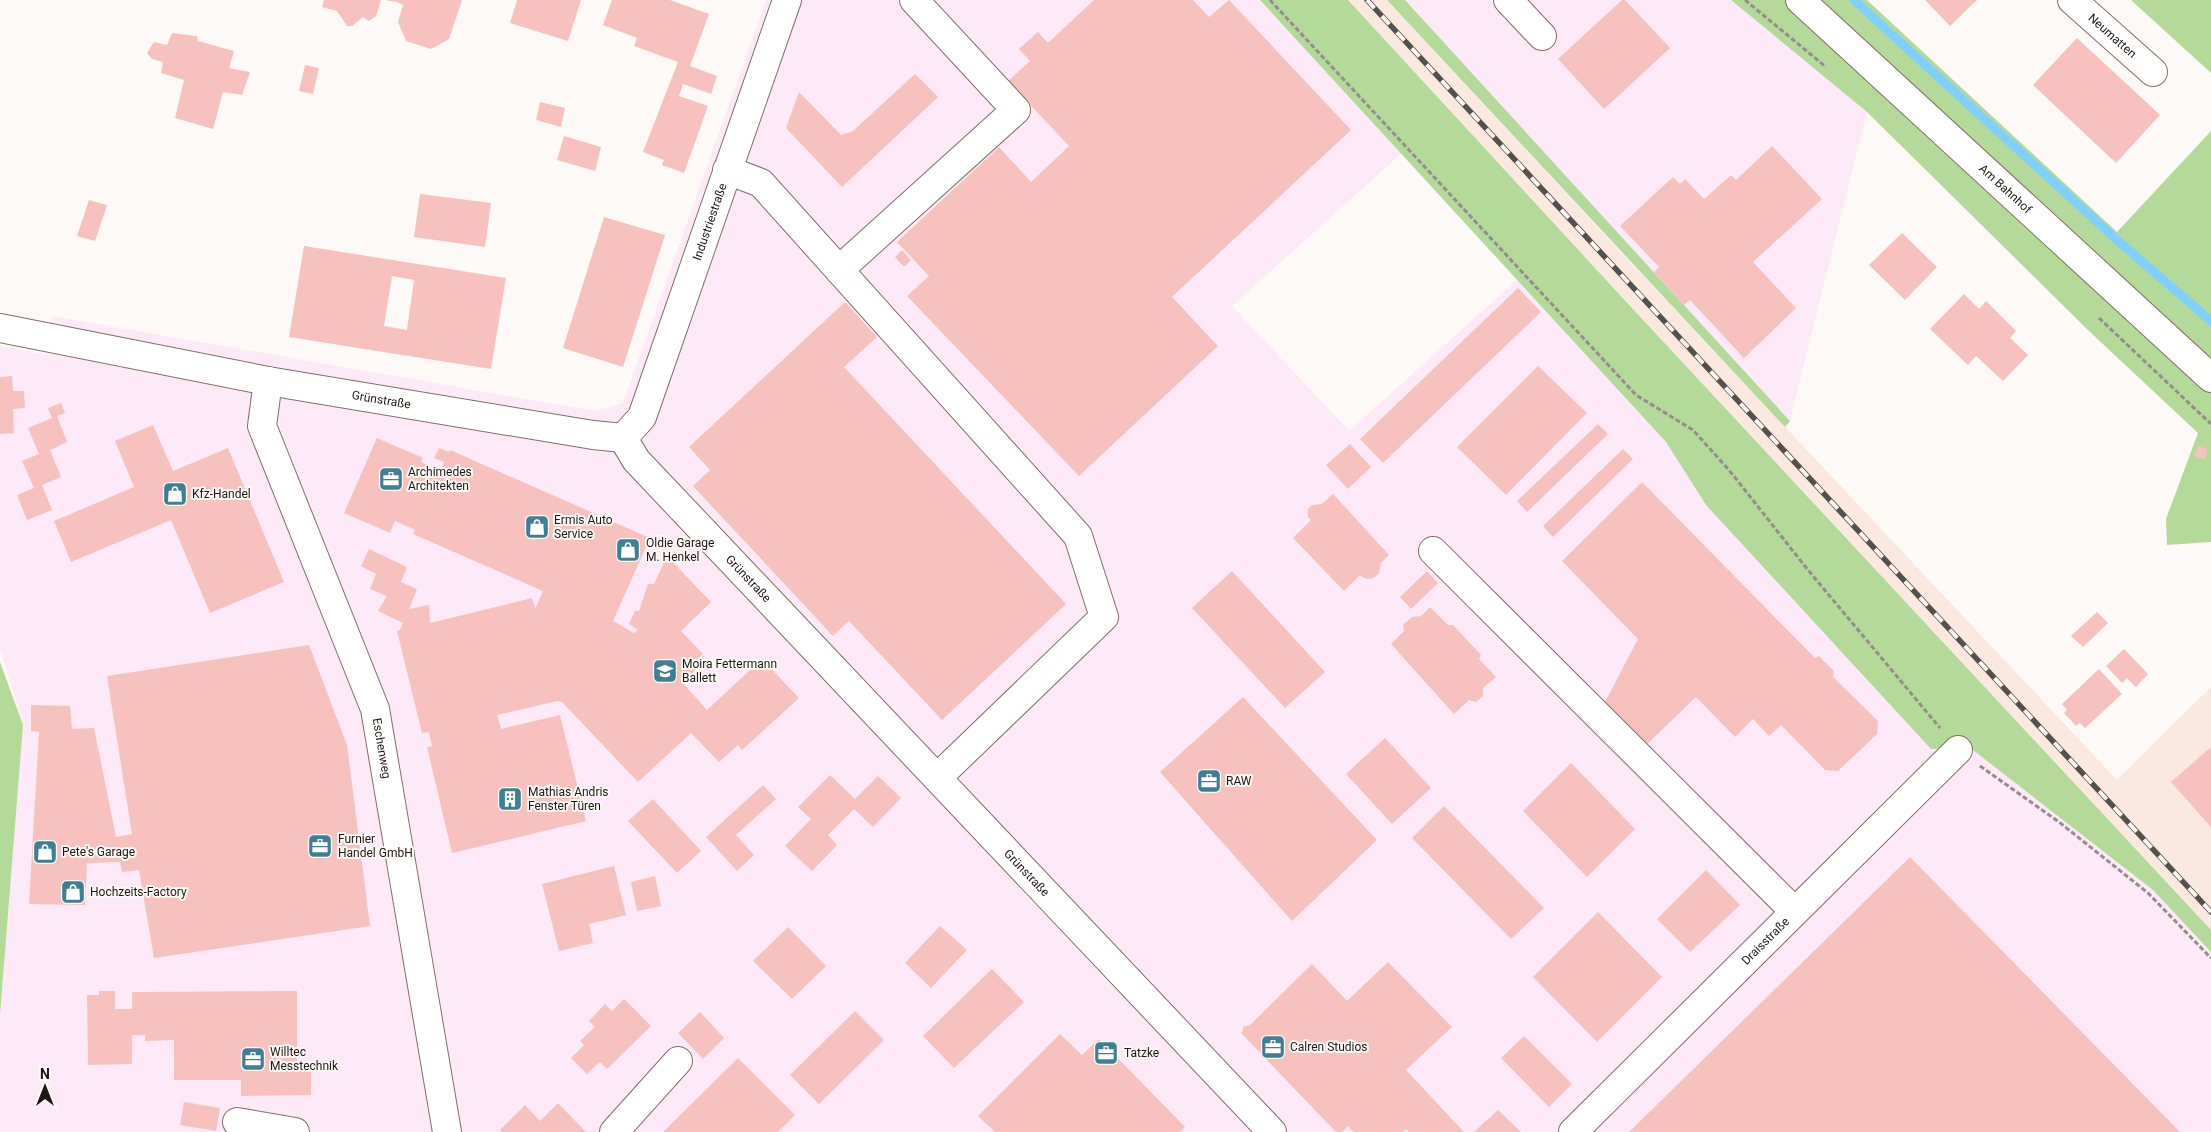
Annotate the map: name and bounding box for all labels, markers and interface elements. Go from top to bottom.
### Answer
street label: Neumatten [2085,11,2139,61]
street label: Am Bahnhof [1976,161,2035,217]
street label: Industriestraße [690,181,730,262]
street label: Grünstraße [351,388,412,412]
place label: Archimedes Architekten [408,465,472,493]
office icon: Archimedes Architekten [378,466,404,492]
shop icon: Kfz-Handel [162,481,188,507]
place label: Kfz-Handel [192,487,251,501]
place label: Ermis Auto Service [554,513,613,541]
shop icon: Ermis Auto Service [524,514,550,540]
place label: Oldie Garage M. Henkel [646,536,714,564]
shop icon: Oldie Garage M. Henkel [615,537,641,563]
street label: Grünstraße [723,552,774,605]
place label: Moira Fettermann Ballett [682,657,777,685]
school or university icon: Moira Fettermann Ballett [652,658,678,684]
street label: Eschenweg [370,717,394,780]
office icon: RAW [1196,768,1222,794]
place label: RAW [1226,774,1252,788]
place label: Mathias Andris Fenster Türen [528,785,609,813]
building icon: Mathias Andris Fenster Türen [497,786,523,812]
place label: Furnier Handel GmbH [338,832,413,860]
office icon: Furnier Handel GmbH [307,833,333,859]
shop icon: Pete's Garage [32,839,58,865]
place label: Pete's Garage [62,845,135,859]
street label: Grünstraße [1001,846,1052,899]
shop icon: Hochzeits-Factory [60,879,86,905]
place label: Hochzeits-Factory [90,885,187,899]
street label: Draisstraße [1739,915,1792,968]
office icon: Calren Studios [1260,1034,1286,1060]
office icon: Tatzke [1093,1040,1119,1066]
place label: Calren Studios [1290,1040,1368,1054]
place label: Willtec Messtechnik [270,1045,339,1073]
office icon: Willtec Messtechnik [240,1046,266,1072]
place label: Tatzke [1124,1046,1159,1060]
north arrow [20,1062,70,1112]
text: N [40,1066,50,1082]

